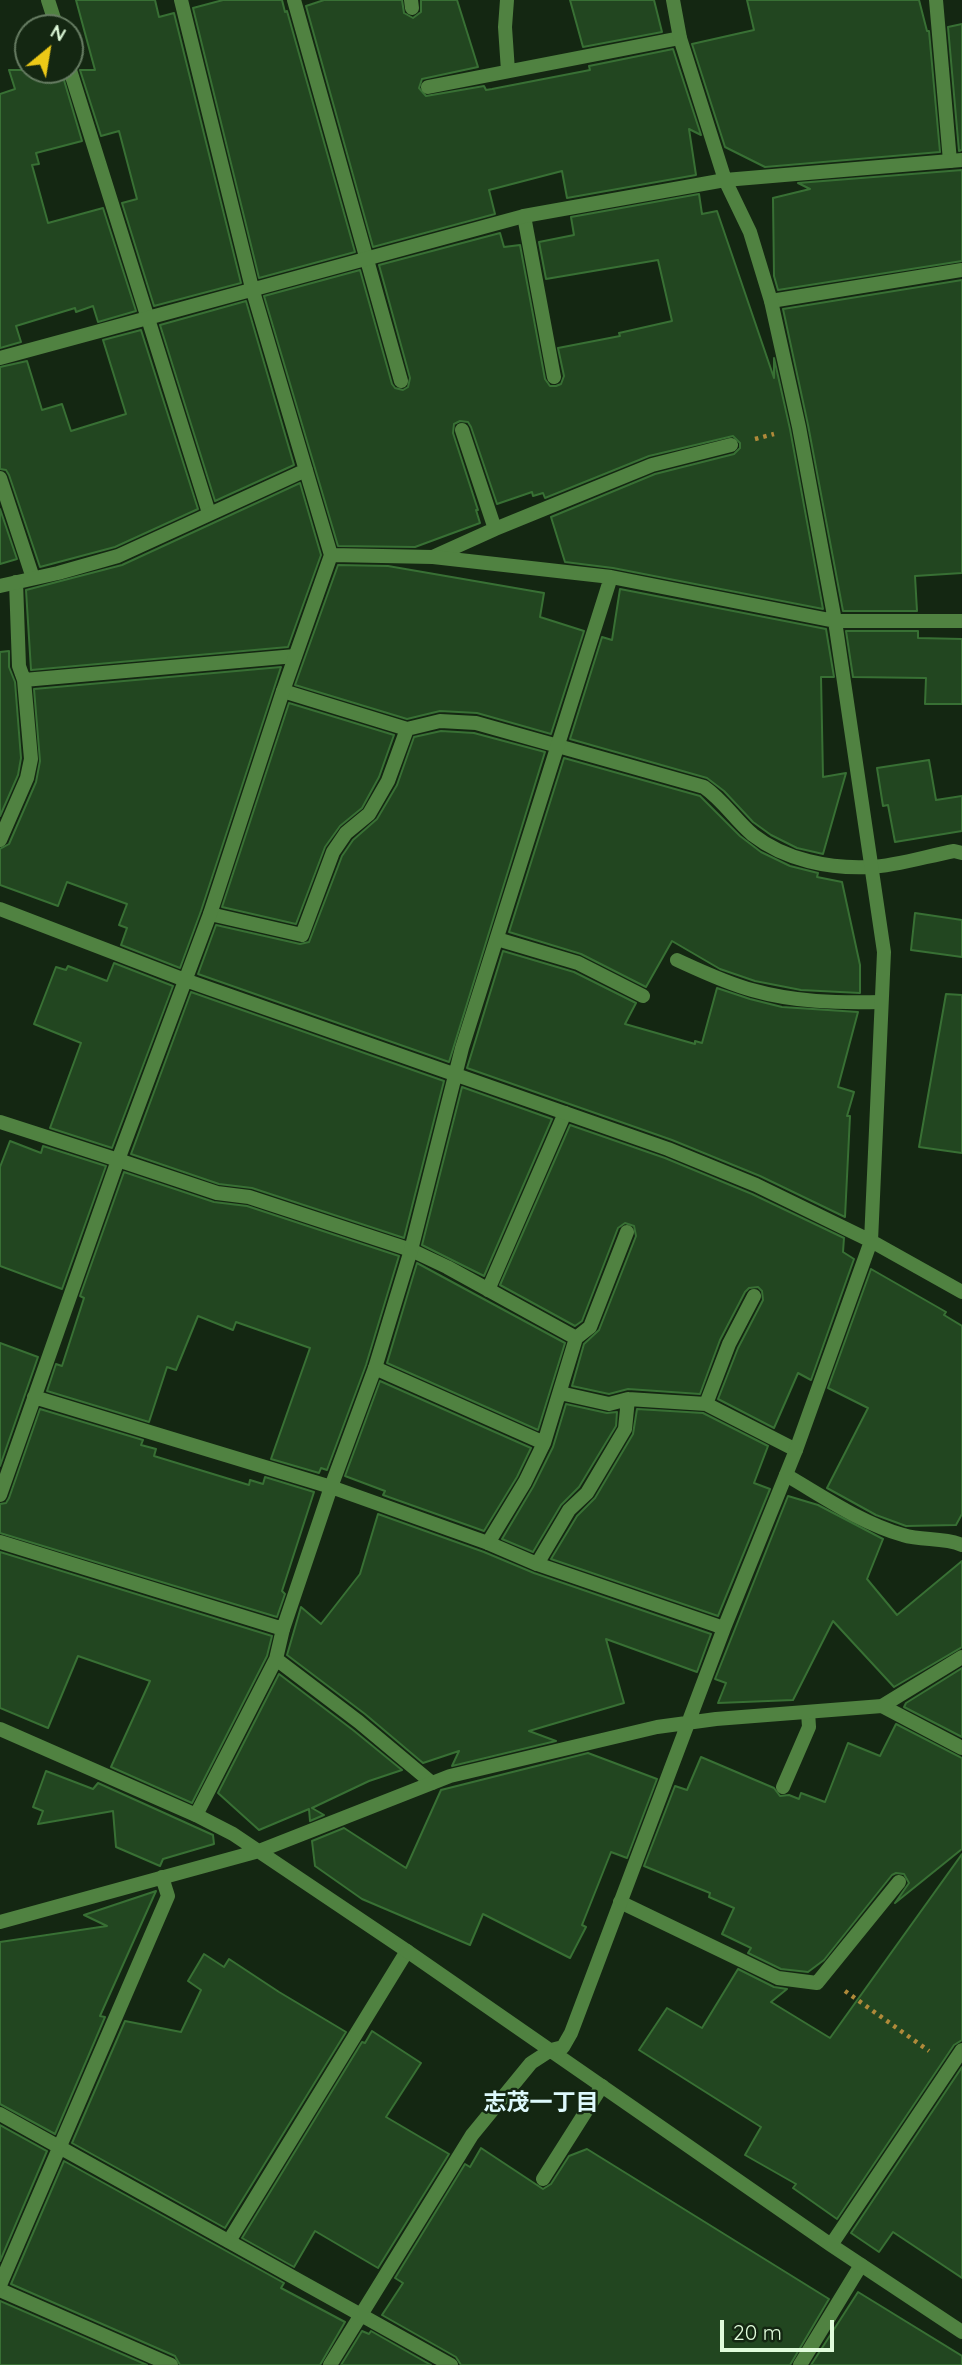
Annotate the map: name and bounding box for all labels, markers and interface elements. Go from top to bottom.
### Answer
north arrow [14,14,84,84]
text: N [46,19,71,46]
district label: 志茂一丁目 [484,2089,598,2117]
scale bar [724,2306,838,2350]
text: 20 m [733,2319,782,2345]

